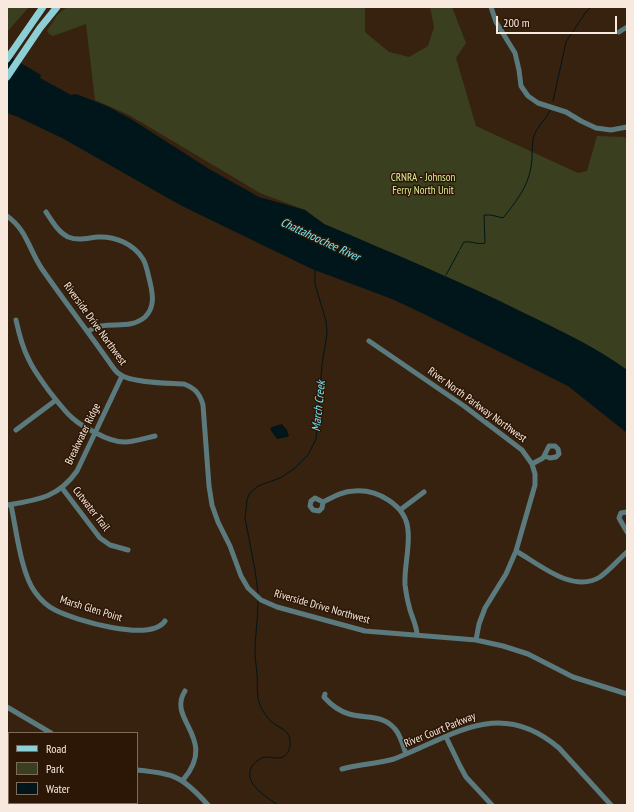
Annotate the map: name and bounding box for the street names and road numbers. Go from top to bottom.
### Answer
street label: Riverside Drive Northwest [61,280,129,368]
street label: River North Parkway Northwest [425,365,529,445]
street label: Breakwater Ridge [62,401,104,467]
street label: Cutwater Trail [70,484,112,534]
street label: Riverside Drive Northwest [273,587,371,627]
street label: Marsh Glen Point [58,593,124,625]
street label: River Court Parkway [402,710,478,750]

